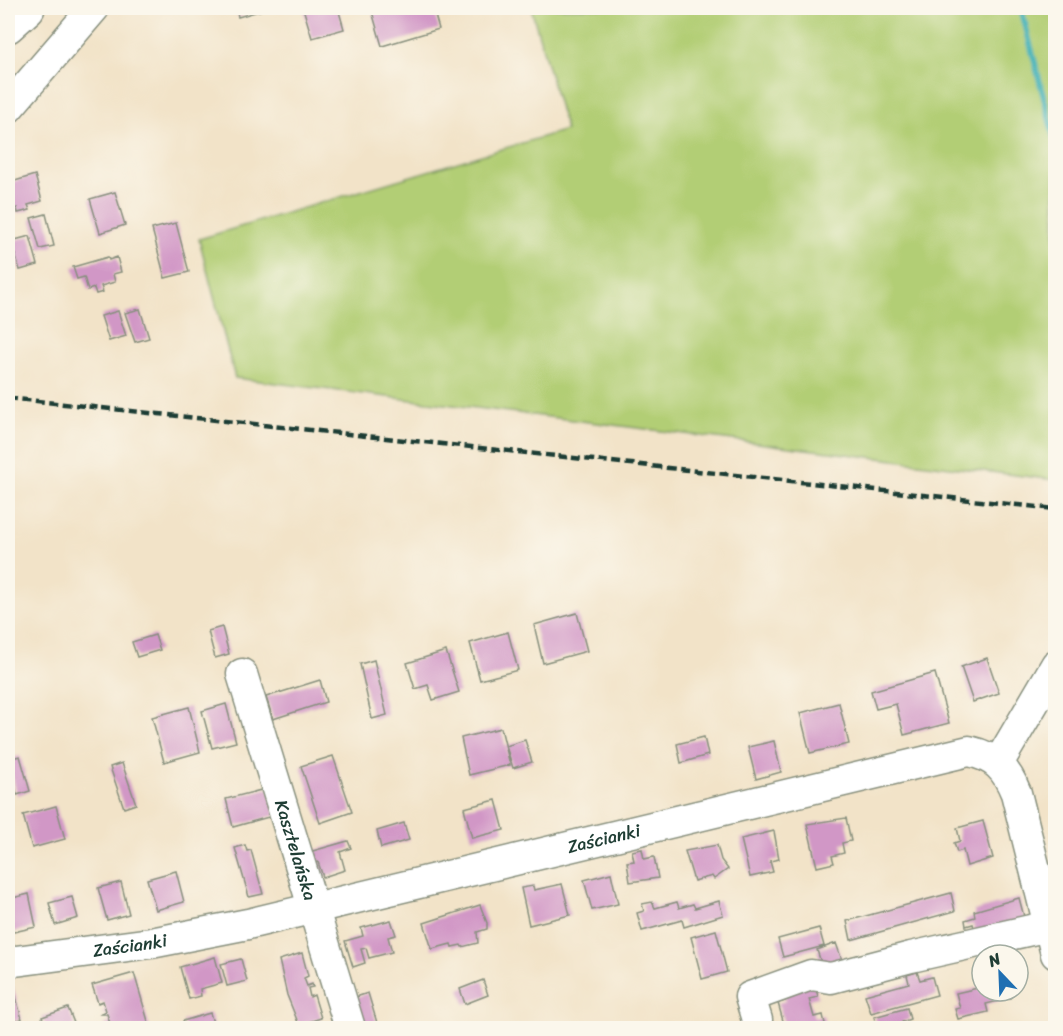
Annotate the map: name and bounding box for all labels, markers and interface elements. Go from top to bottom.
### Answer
street label: Kasztelańska [265,796,326,904]
street label: Zaścianki [564,814,645,863]
street label: Zaścianki [91,924,171,967]
north arrow [970,943,1030,1003]
text: N [983,944,1006,976]

